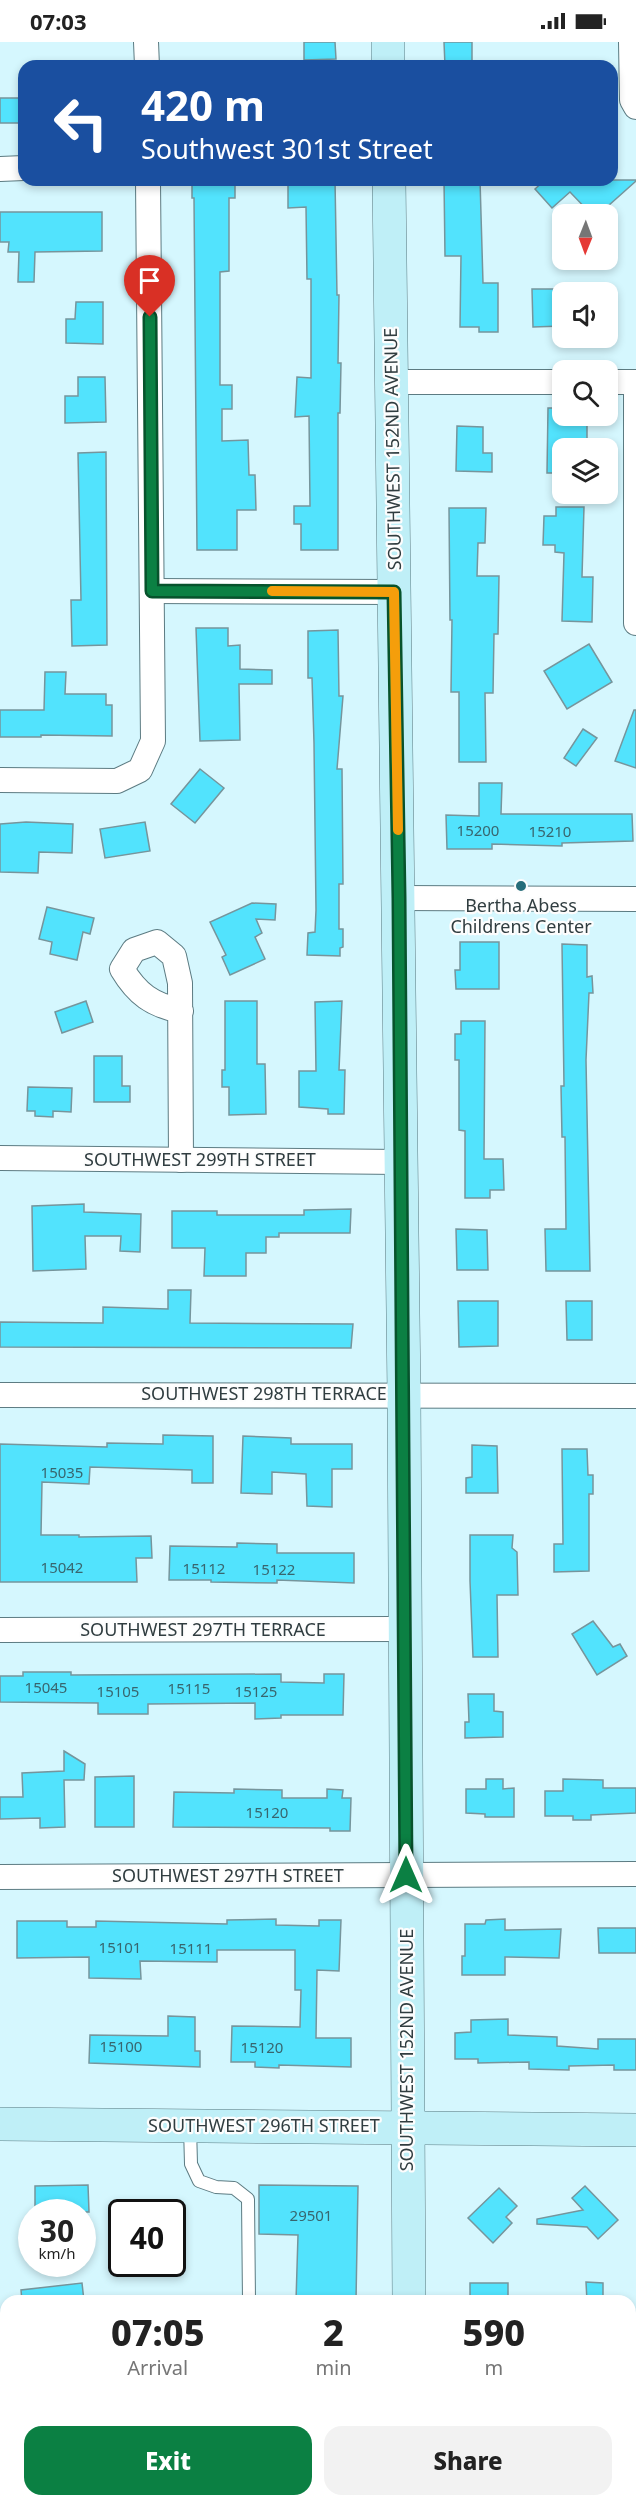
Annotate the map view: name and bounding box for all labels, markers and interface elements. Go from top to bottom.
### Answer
text: 07:03 [30,6,87,36]
text: 420 m [141,76,265,133]
icon: left [42,84,120,162]
text: Southwest 301st Street [141,130,433,167]
north arrow [552,204,618,270]
map controls [552,204,618,504]
pin [124,255,175,317]
icon: arrive [133,264,166,297]
button: sound [552,282,618,348]
street label: SOUTHWEST 152ND AVENUE [378,328,406,571]
button: search [552,360,618,426]
button: layers [552,438,618,504]
house number: 15200 [457,820,499,840]
house number: 15210 [529,821,571,841]
marker: Bertha Abess Childrens Center [514,879,528,893]
place label: Bertha Abess Childrens Center [450,893,592,938]
street label: SOUTHWEST 299TH STREET [84,1147,316,1171]
street label: SOUTHWEST 298TH TERRACE [141,1381,387,1405]
house number: 15035 [41,1462,83,1482]
house number: 15042 [41,1557,83,1577]
house number: 15112 [183,1558,225,1578]
house number: 15122 [253,1559,295,1579]
street label: SOUTHWEST 297TH TERRACE [80,1617,326,1641]
house number: 15045 [25,1677,67,1697]
house number: 15115 [168,1678,210,1698]
house number: 15105 [97,1681,139,1701]
house number: 15125 [235,1681,277,1701]
house number: 15120 [246,1802,288,1822]
position arrow [374,1843,438,1907]
street label: SOUTHWEST 297TH STREET [112,1863,344,1887]
street label: SOUTHWEST 152ND AVENUE [394,1929,418,2171]
house number: 15101 [99,1937,141,1957]
house number: 15111 [170,1938,212,1958]
house number: 15100 [100,2036,142,2056]
house number: 15120 [241,2037,283,2057]
street label: SOUTHWEST 296TH STREET [148,2113,380,2137]
speed limit sign: 40 [108,2199,186,2277]
house number: 29501 [290,2205,332,2225]
text: 30 [40,2210,74,2251]
text: km/h [39,2243,75,2263]
text: 07:05 [111,2308,204,2357]
text: 2 [323,2308,344,2357]
text: 590 [463,2308,525,2357]
text: Arrival [127,2354,188,2381]
text: min [315,2354,352,2381]
text: m [484,2354,503,2381]
button: Exit [24,2426,312,2495]
button: Share [324,2426,612,2495]

